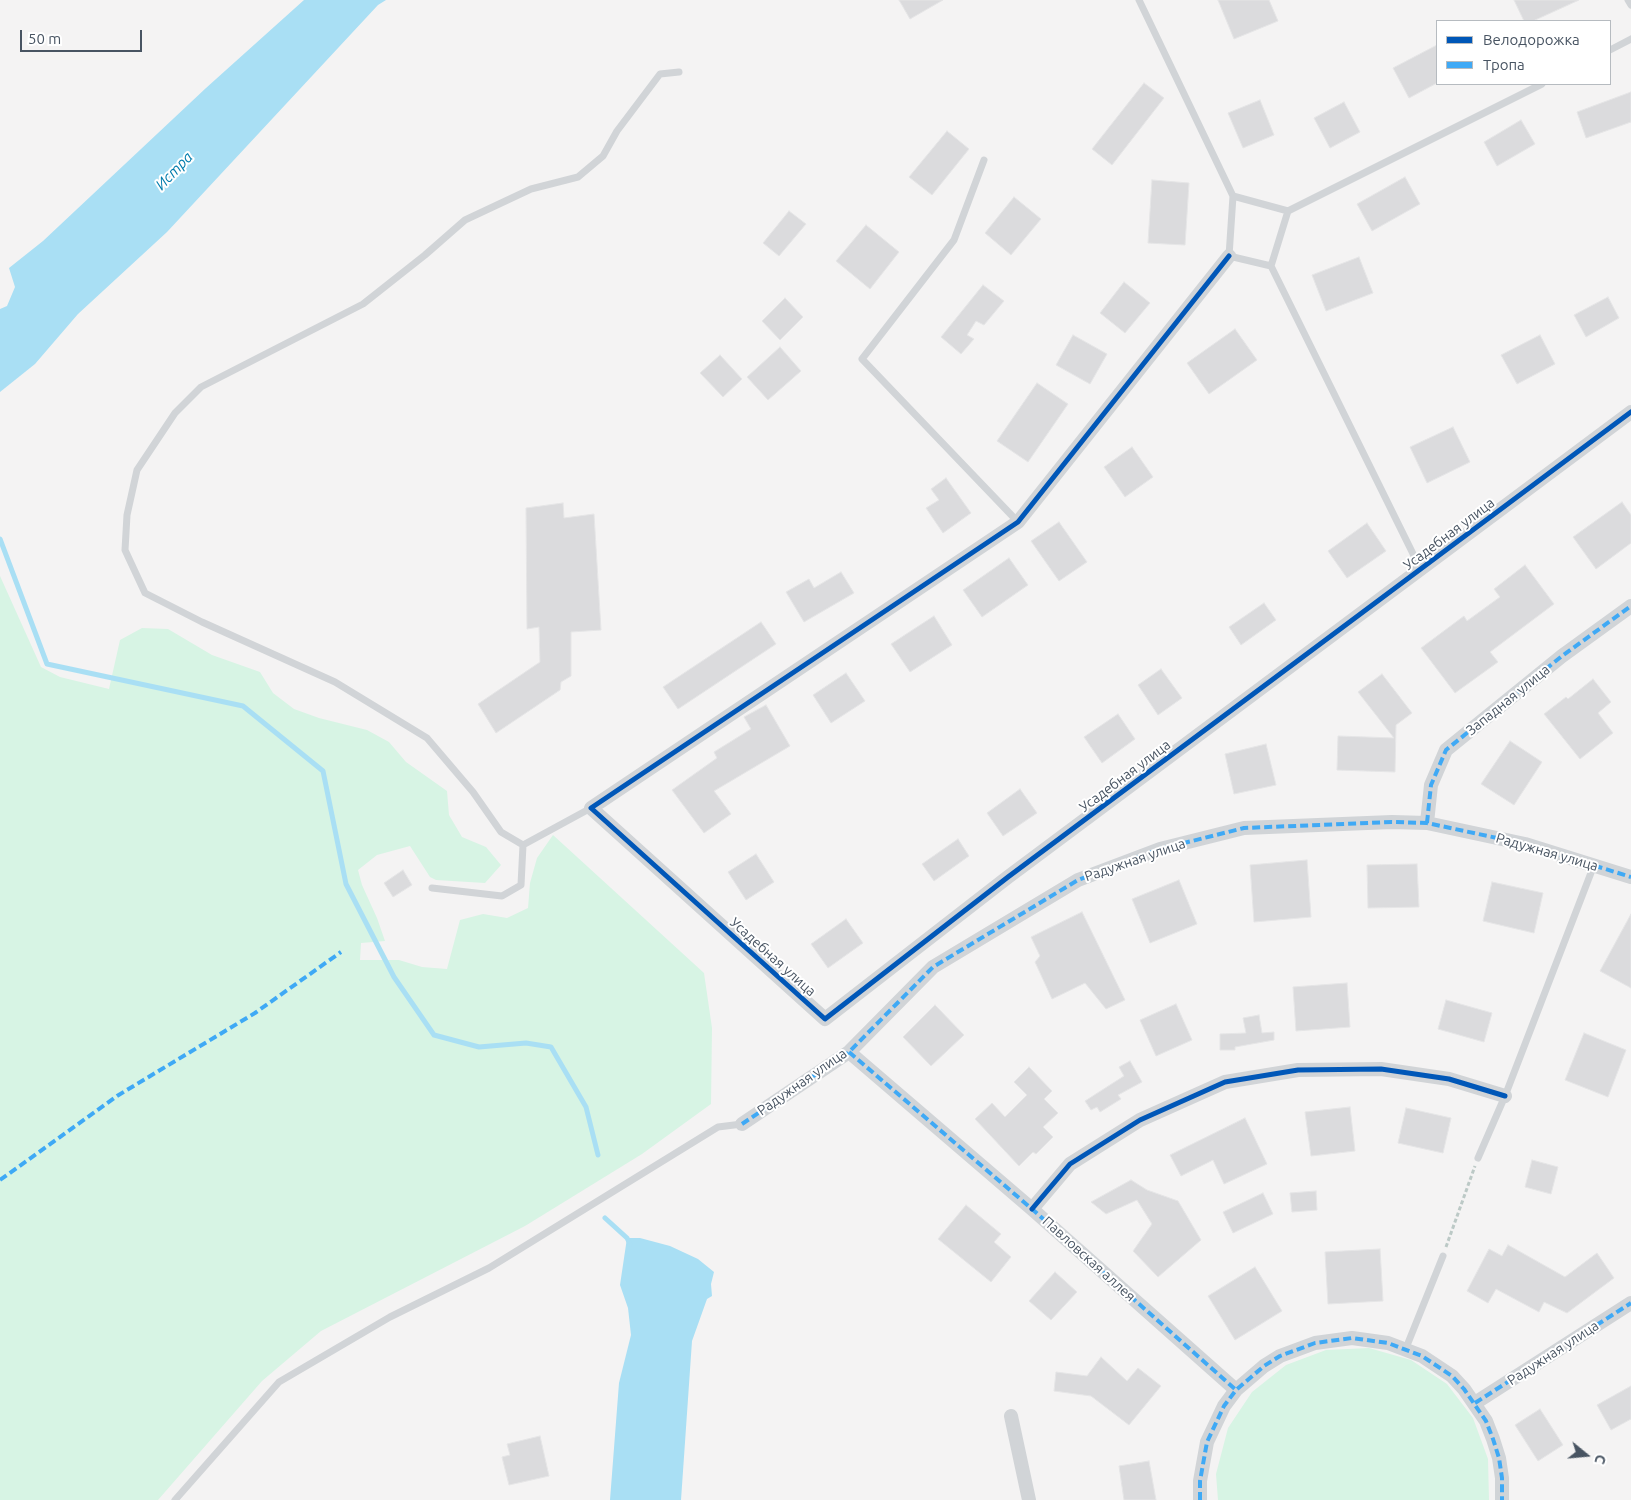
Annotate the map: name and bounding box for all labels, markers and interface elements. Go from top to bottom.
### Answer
scale bar [22,20,145,52]
legend [1436,20,1611,85]
text: 50 m [28,30,61,47]
text: Велодорожка [1483,31,1580,48]
text: Тропа [1483,56,1525,73]
water label: Истра [152,148,196,194]
street label: Усадебная улица [1400,494,1498,574]
street label: Западная улица [1463,661,1553,739]
street label: Усадебная улица [1076,736,1174,816]
street label: Радужная улица [1494,829,1600,875]
street label: Радужная улица [1082,835,1188,885]
street label: Усадебная улица [727,914,819,1000]
street label: Радужная улица [754,1045,850,1119]
street label: Павловская аллея [1039,1213,1139,1305]
street label: Радужная улица [1504,1317,1602,1389]
north arrow [1561,1430,1611,1480]
text: С [1591,1453,1609,1466]

